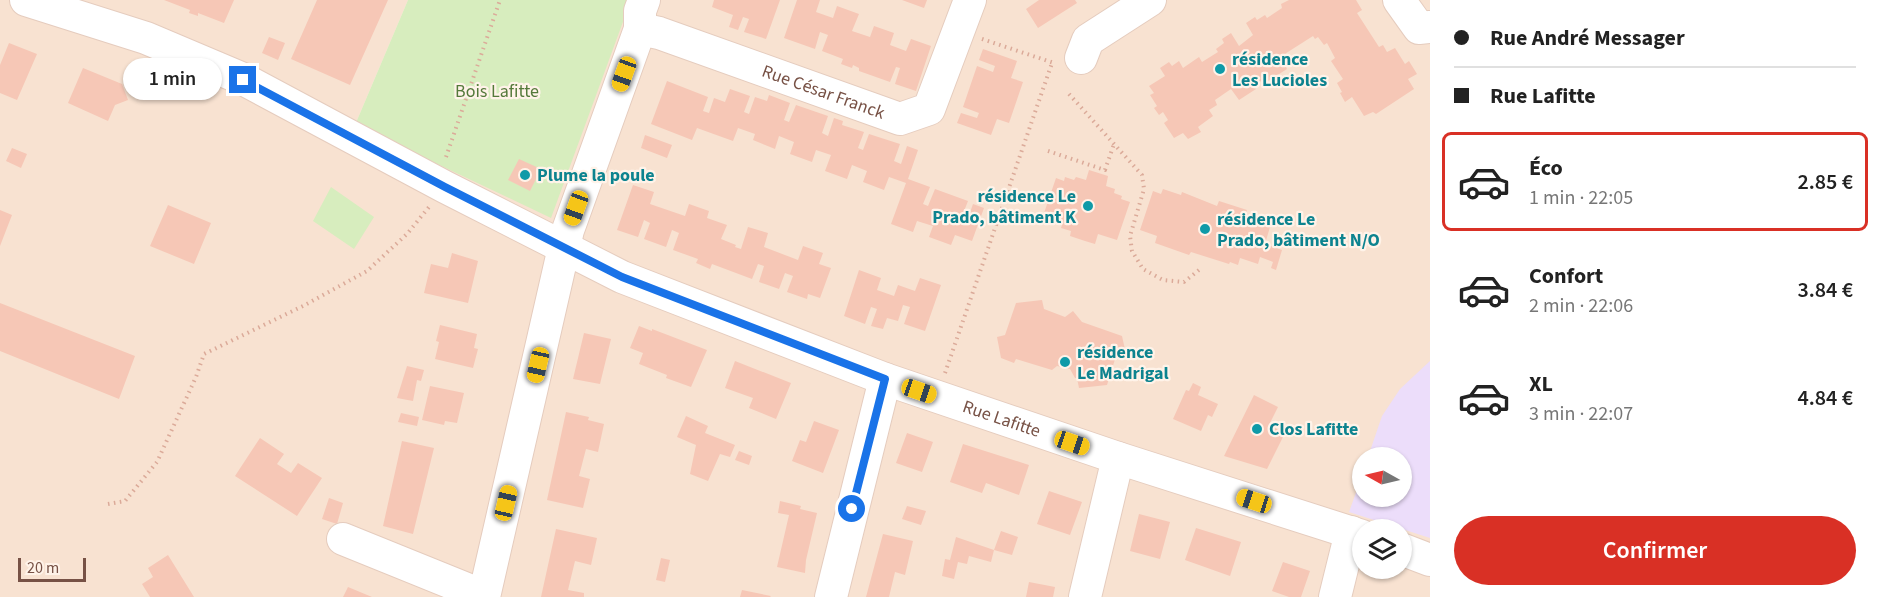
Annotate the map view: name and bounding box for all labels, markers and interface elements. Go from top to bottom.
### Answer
text: Rue André Messager [1490,22,1685,54]
place label: résidence Les Lucioles [1232,47,1327,93]
car [609,54,639,94]
street label: Rue César Franck [759,58,888,125]
callout: 1 min [123,59,222,101]
marker: résidence Les Lucioles [1213,62,1227,76]
text: 1 min [149,65,196,93]
route end [229,66,256,93]
park label: Bois Lafitte [455,79,539,104]
text: Rue Lafitte [1490,80,1596,112]
text: Éco [1529,152,1563,184]
icon: car [1457,155,1511,209]
place label: Plume la poule [537,163,655,188]
text: 2.85 € [1797,166,1853,198]
marker: Plume la poule [518,168,532,182]
place label: résidence Le Prado, bâtiment K [932,184,1077,230]
text: 1 min · 22:05 [1529,184,1633,212]
car [561,188,591,228]
marker: résidence Le Prado, bâtiment K [1081,199,1095,213]
place label: résidence Le Prado, bâtiment N/O [1217,207,1380,253]
marker: résidence Le Prado, bâtiment N/O [1198,222,1212,236]
text: Confort [1529,260,1603,292]
icon: car [1457,263,1511,317]
text: 3.84 € [1797,274,1853,306]
text: 2 min · 22:06 [1529,292,1633,320]
place label: résidence Le Madrigal [1077,340,1169,386]
car [525,345,551,385]
marker: résidence Le Madrigal [1058,355,1072,369]
text: XL [1529,368,1553,400]
icon: car [1457,371,1511,425]
car [899,377,939,405]
text: 4.84 € [1797,382,1853,414]
street label: Rue Lafitte [959,394,1044,443]
text: 3 min · 22:07 [1529,400,1633,428]
place label: Clos Lafitte [1269,417,1358,442]
marker: Clos Lafitte [1250,422,1264,436]
car [1052,429,1092,457]
north arrow [1352,447,1412,507]
map controls [1352,447,1412,579]
car [493,483,519,523]
car [1234,487,1274,515]
route start [838,495,865,522]
button: Confirmer [1454,516,1856,585]
button: layers [1352,519,1412,579]
scale bar [18,555,86,582]
text: 20 m [27,557,59,579]

